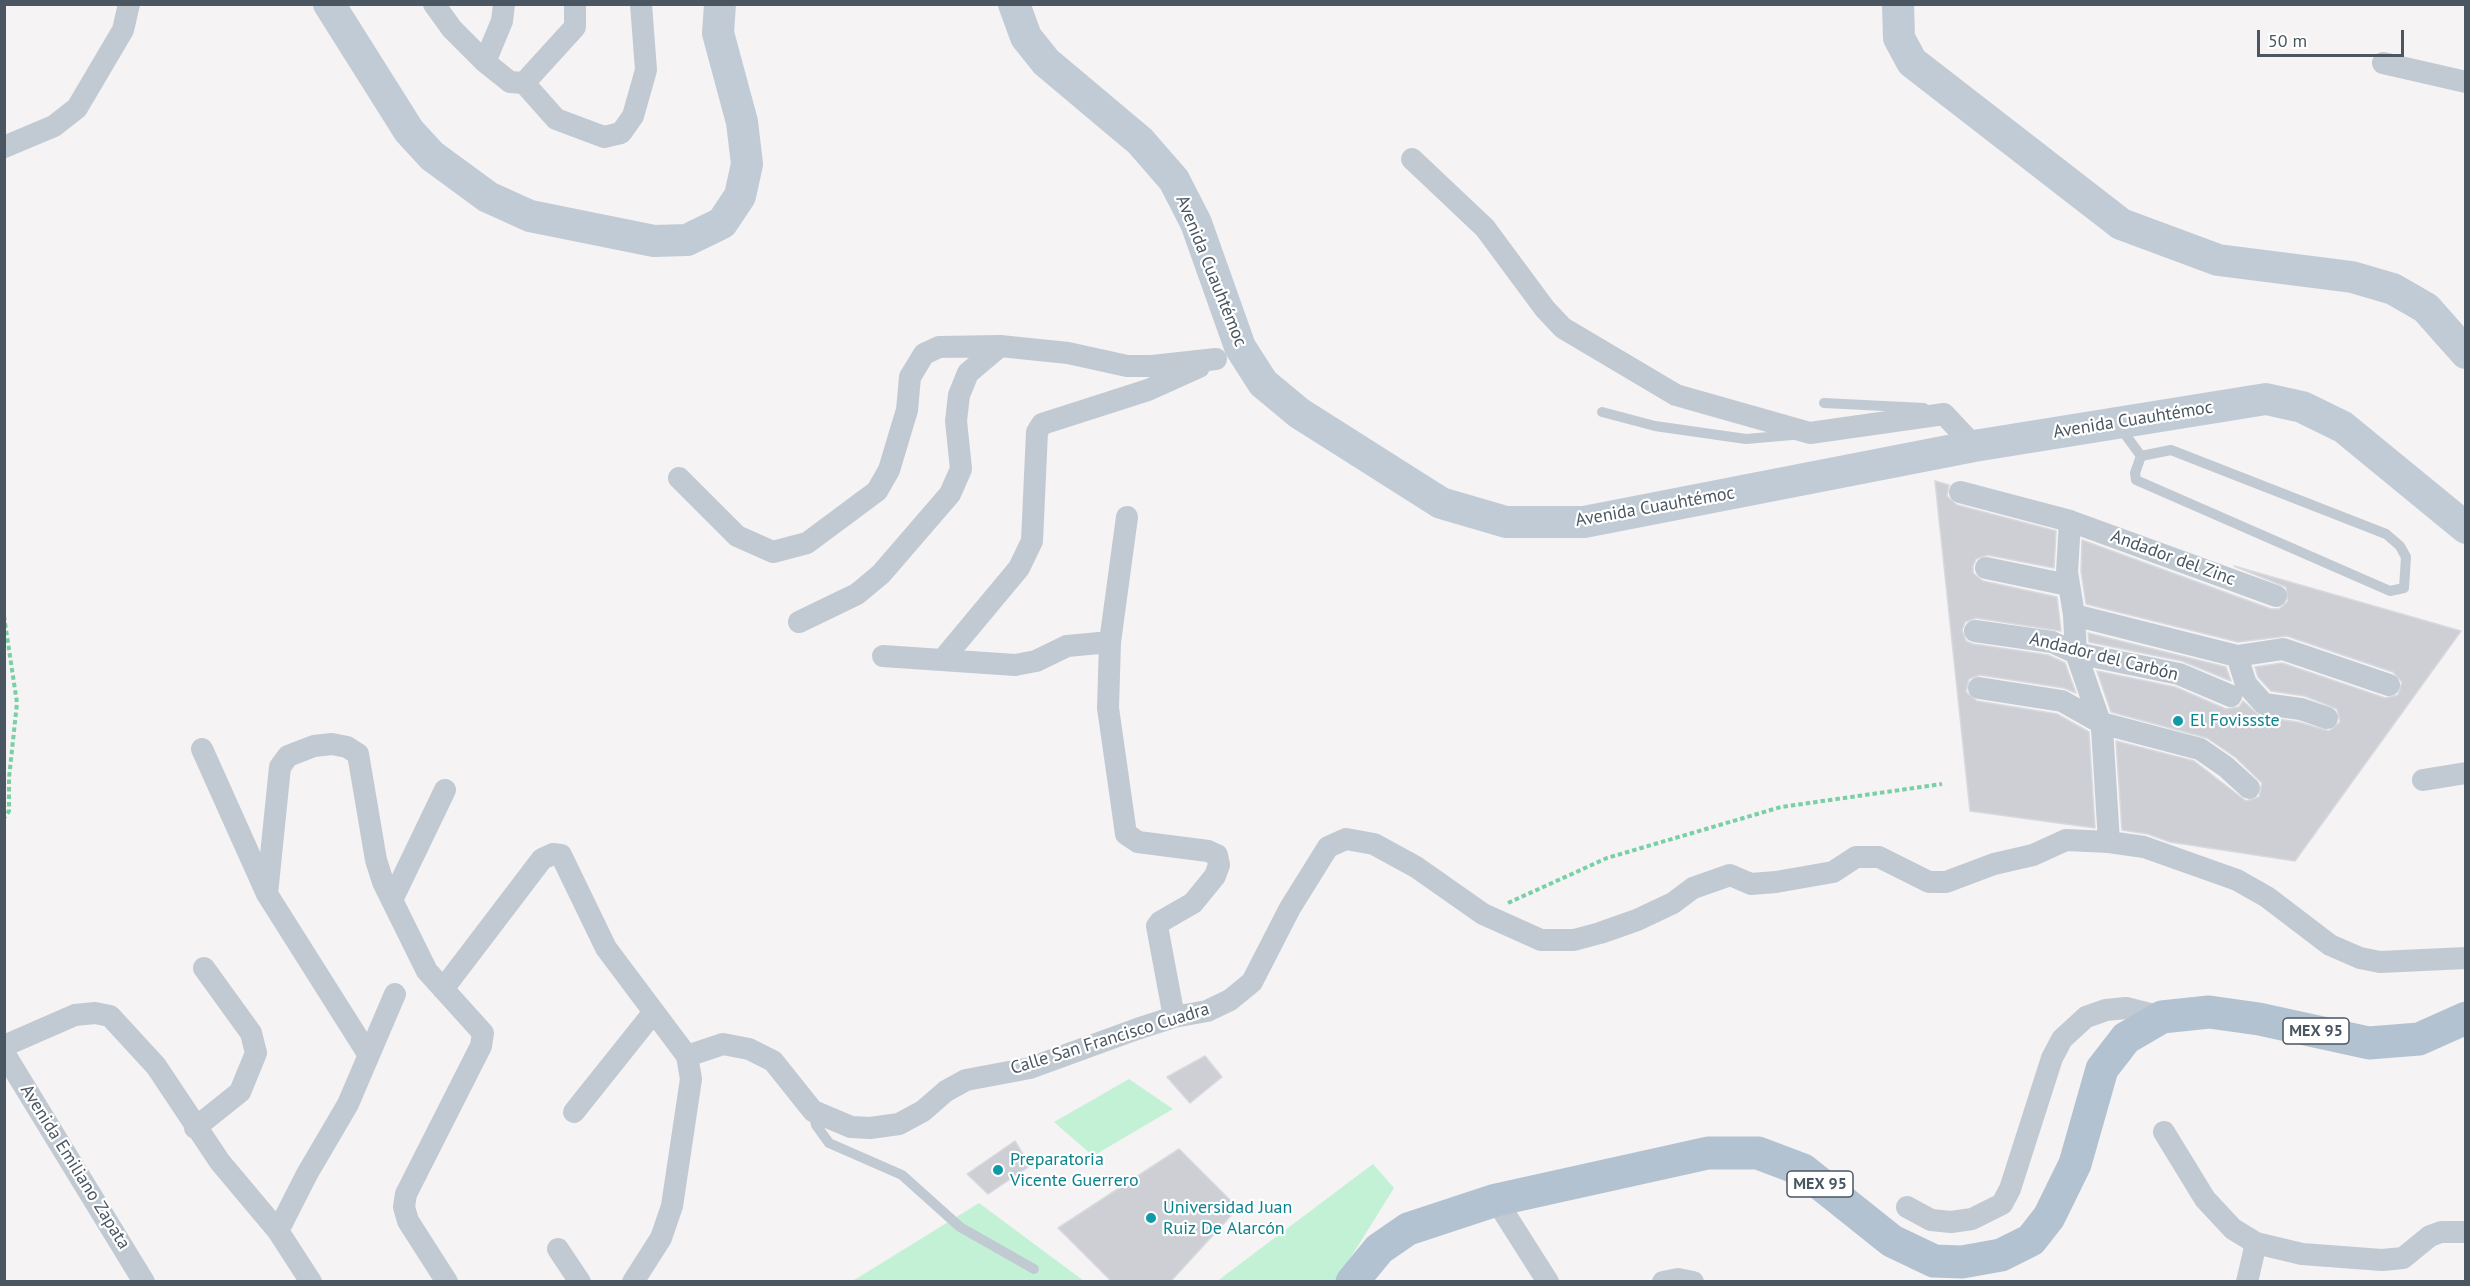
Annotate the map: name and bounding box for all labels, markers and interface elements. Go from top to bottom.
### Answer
scale bar [2260,18,2407,56]
text: 50 m [2268,29,2307,52]
street label: Avenida Cuauhtémoc [1171,192,1251,350]
street label: Avenida Cuauhtémoc [2052,397,2214,443]
street label: Avenida Cuauhtémoc [1574,482,1736,532]
street label: Andador del Zinc [2108,525,2238,591]
street label: Andador del Carbón [2027,628,2181,686]
place label: El Fovissste [2190,710,2280,732]
marker: El Fovissste [2171,714,2185,728]
street label: Calle San Francisco Cuadra [1008,998,1212,1080]
road number: MEX 95 [2283,1018,2349,1044]
street label: Avenida Emiliano Zapata [15,1081,135,1253]
place label: Preparatoria Vicente Guerrero [1010,1149,1139,1192]
marker: Preparatoria Vicente Guerrero [991,1163,1005,1177]
road number: MEX 95 [1787,1171,1853,1197]
place label: Universidad Juan Ruiz De Alarcón [1163,1197,1292,1240]
marker: Universidad Juan Ruiz De Alarcón [1144,1211,1158,1225]

